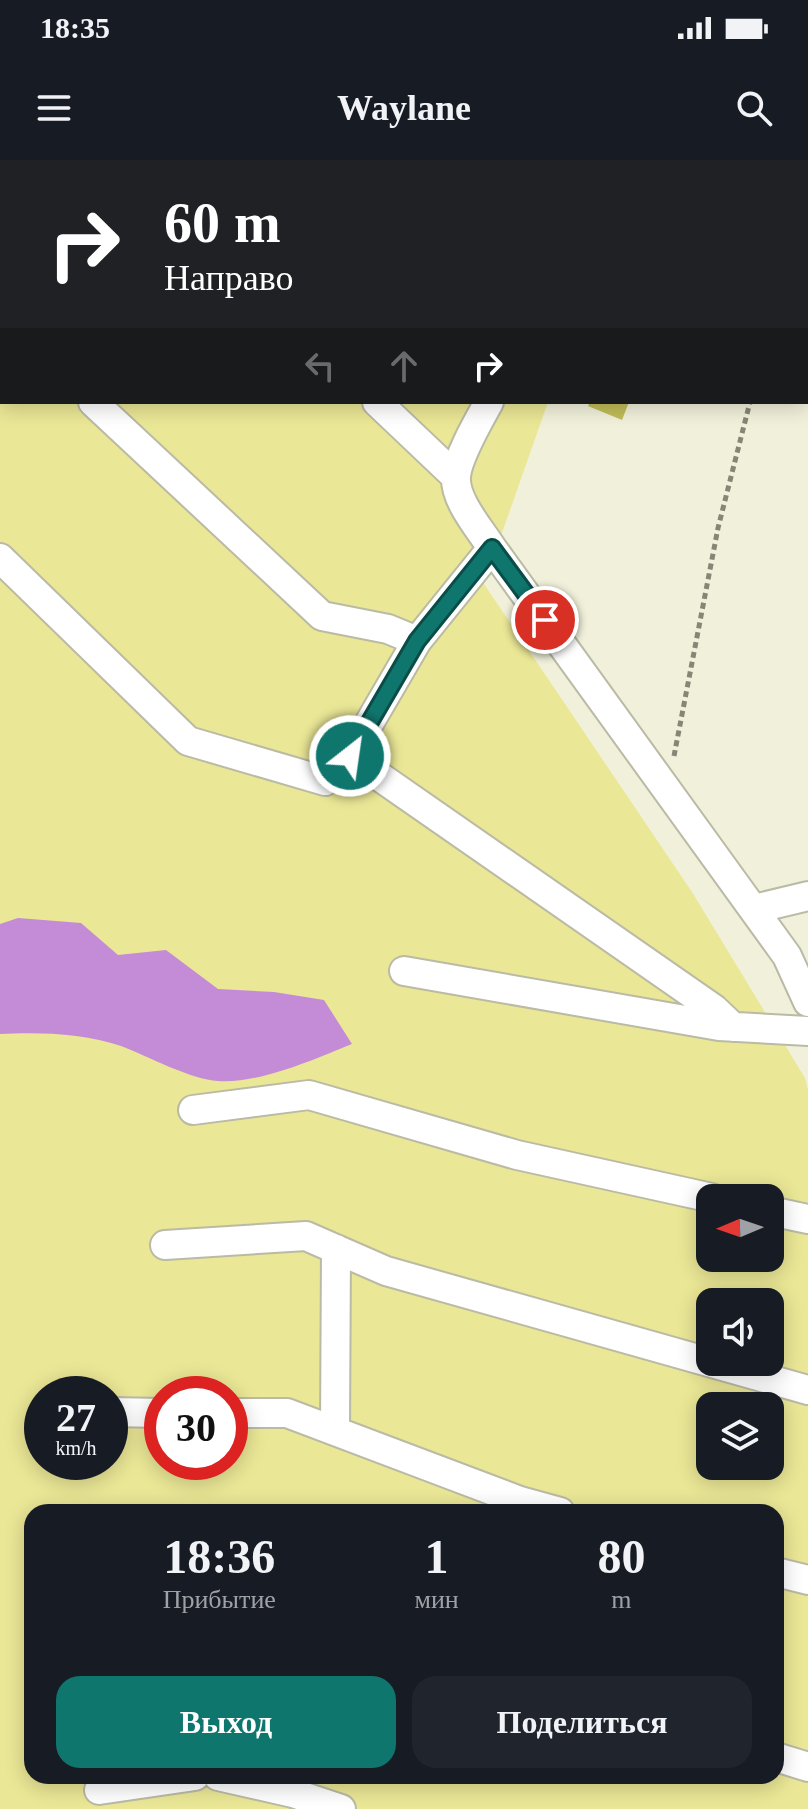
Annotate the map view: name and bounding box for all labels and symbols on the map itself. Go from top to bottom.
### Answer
pin [511,586,579,654]
position arrow [308,714,392,798]
north arrow [696,1184,784,1272]
speed limit sign: 30 [144,1376,248,1480]

